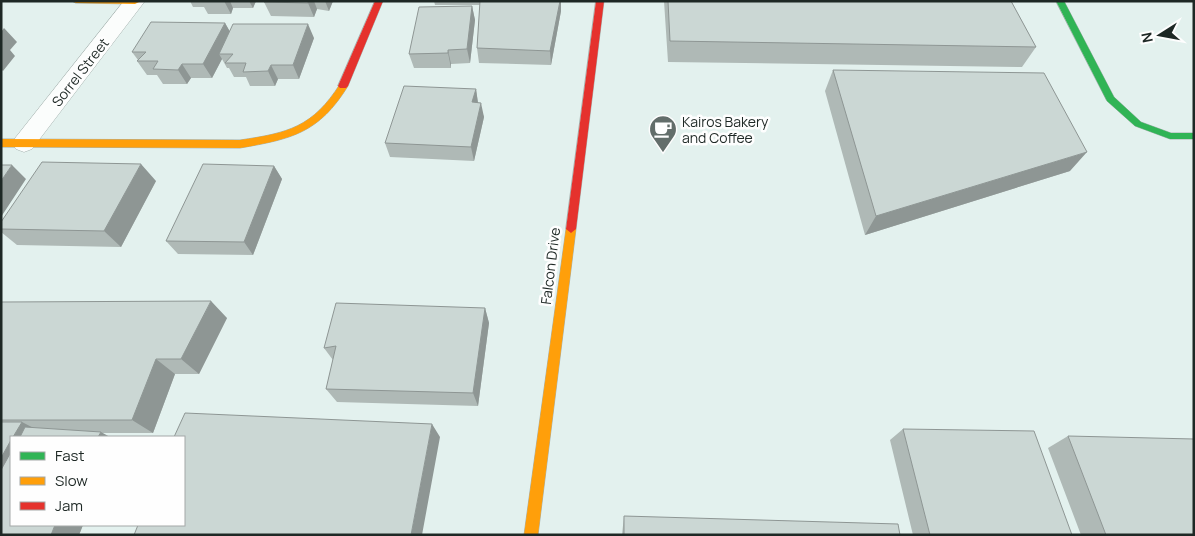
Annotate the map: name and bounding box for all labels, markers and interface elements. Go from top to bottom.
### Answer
north arrow [1135,10,1185,60]
text: N [1136,31,1157,44]
street label: Sorrel Street [47,33,113,110]
place label: Kairos Bakery and Coffee [682,112,769,147]
cafe icon: Kairos Bakery and Coffee [648,114,678,153]
street label: Falcon Drive [536,226,564,306]
legend [10,436,185,526]
text: Fast [55,445,84,466]
text: Slow [55,470,88,491]
text: Jam [55,495,83,516]

